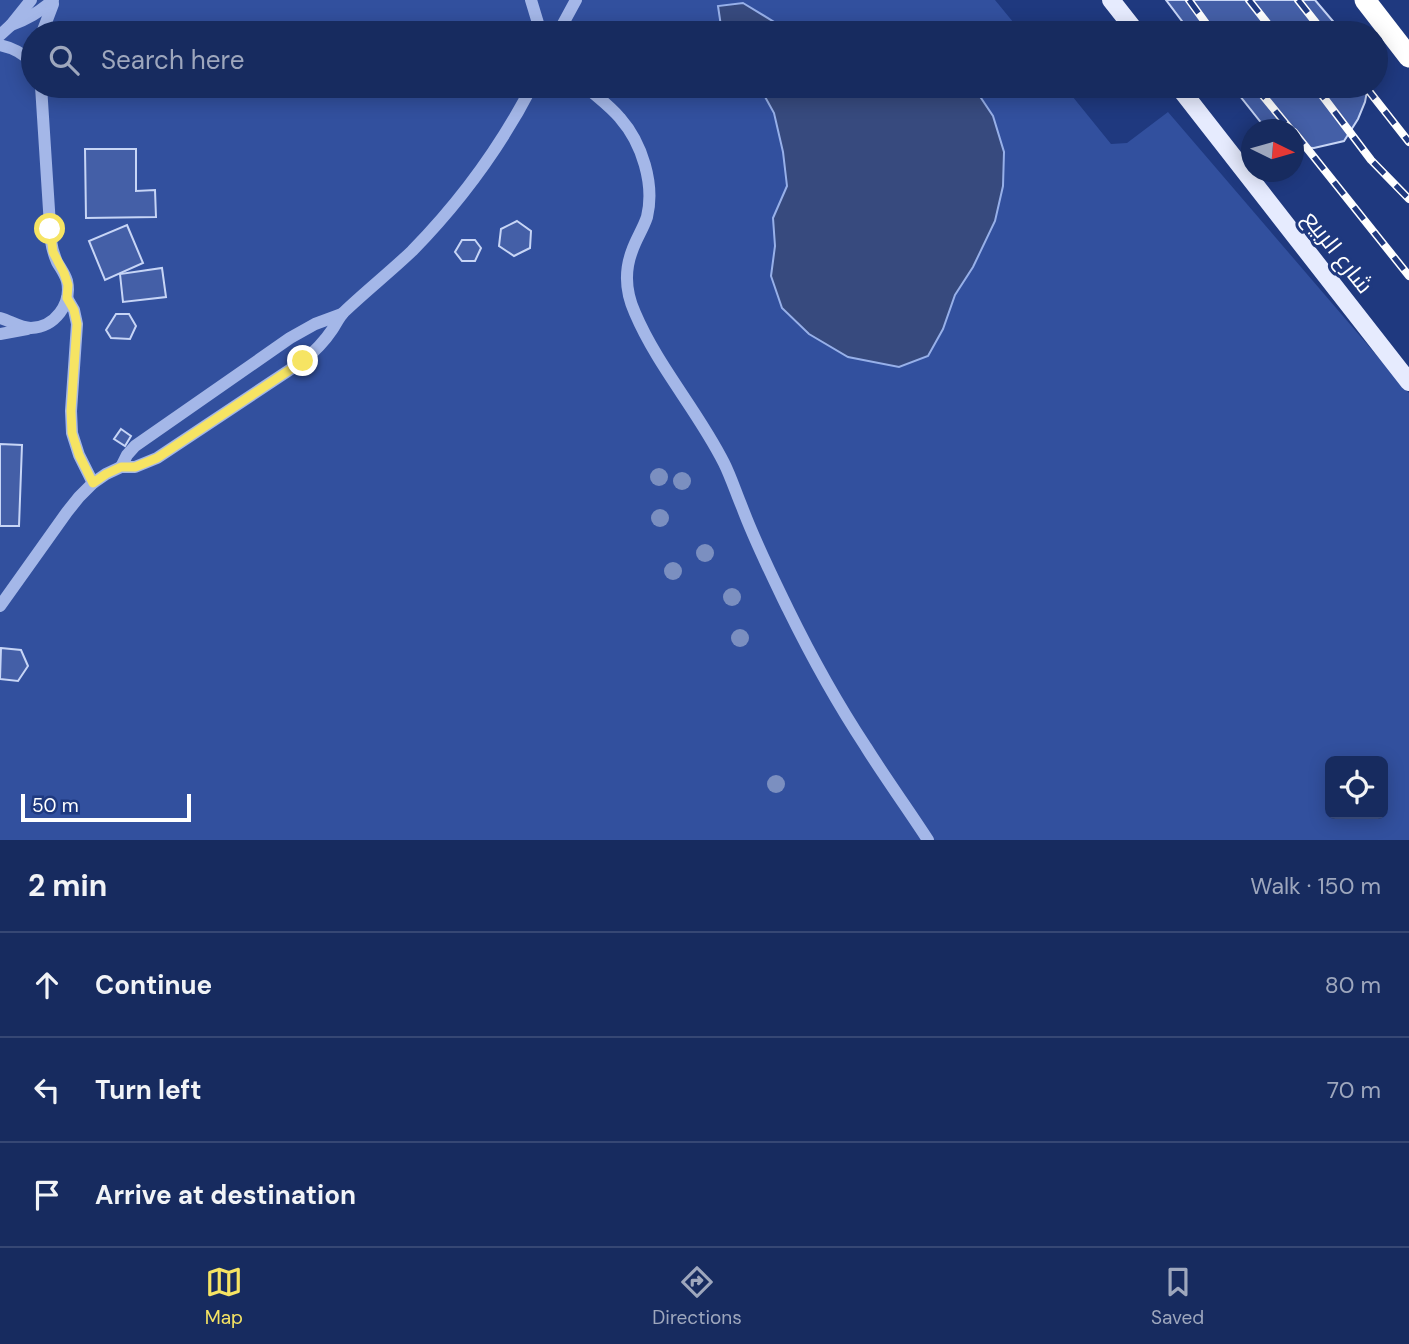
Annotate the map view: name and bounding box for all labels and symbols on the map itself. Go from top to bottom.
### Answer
north arrow [1241,119,1304,182]
street label: شارع الربيع [1295,204,1380,300]
route start [34,213,65,244]
route end [287,345,318,376]
scale bar [21,791,191,823]

